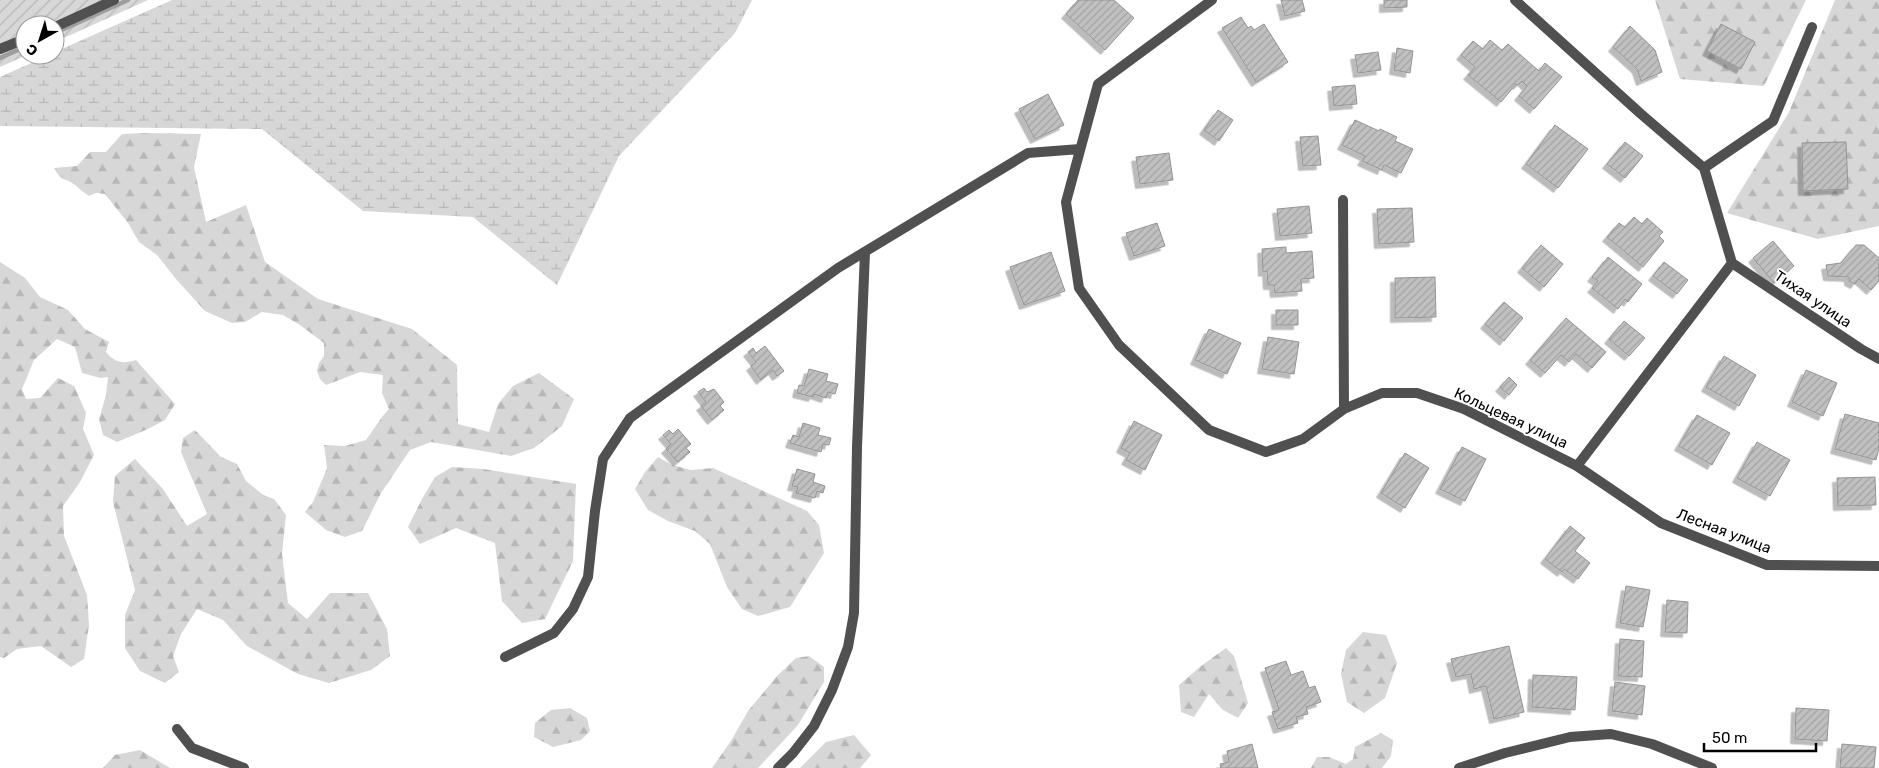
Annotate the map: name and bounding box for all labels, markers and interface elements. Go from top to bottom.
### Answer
north arrow [15,15,65,65]
text: С [23,40,41,59]
street label: Тихая улица [1771,267,1855,331]
street label: Кольцевая улица [1451,384,1571,452]
street label: Лесная улица [1674,505,1774,557]
scale bar [1704,720,1816,752]
text: 50 m [1712,729,1747,747]

